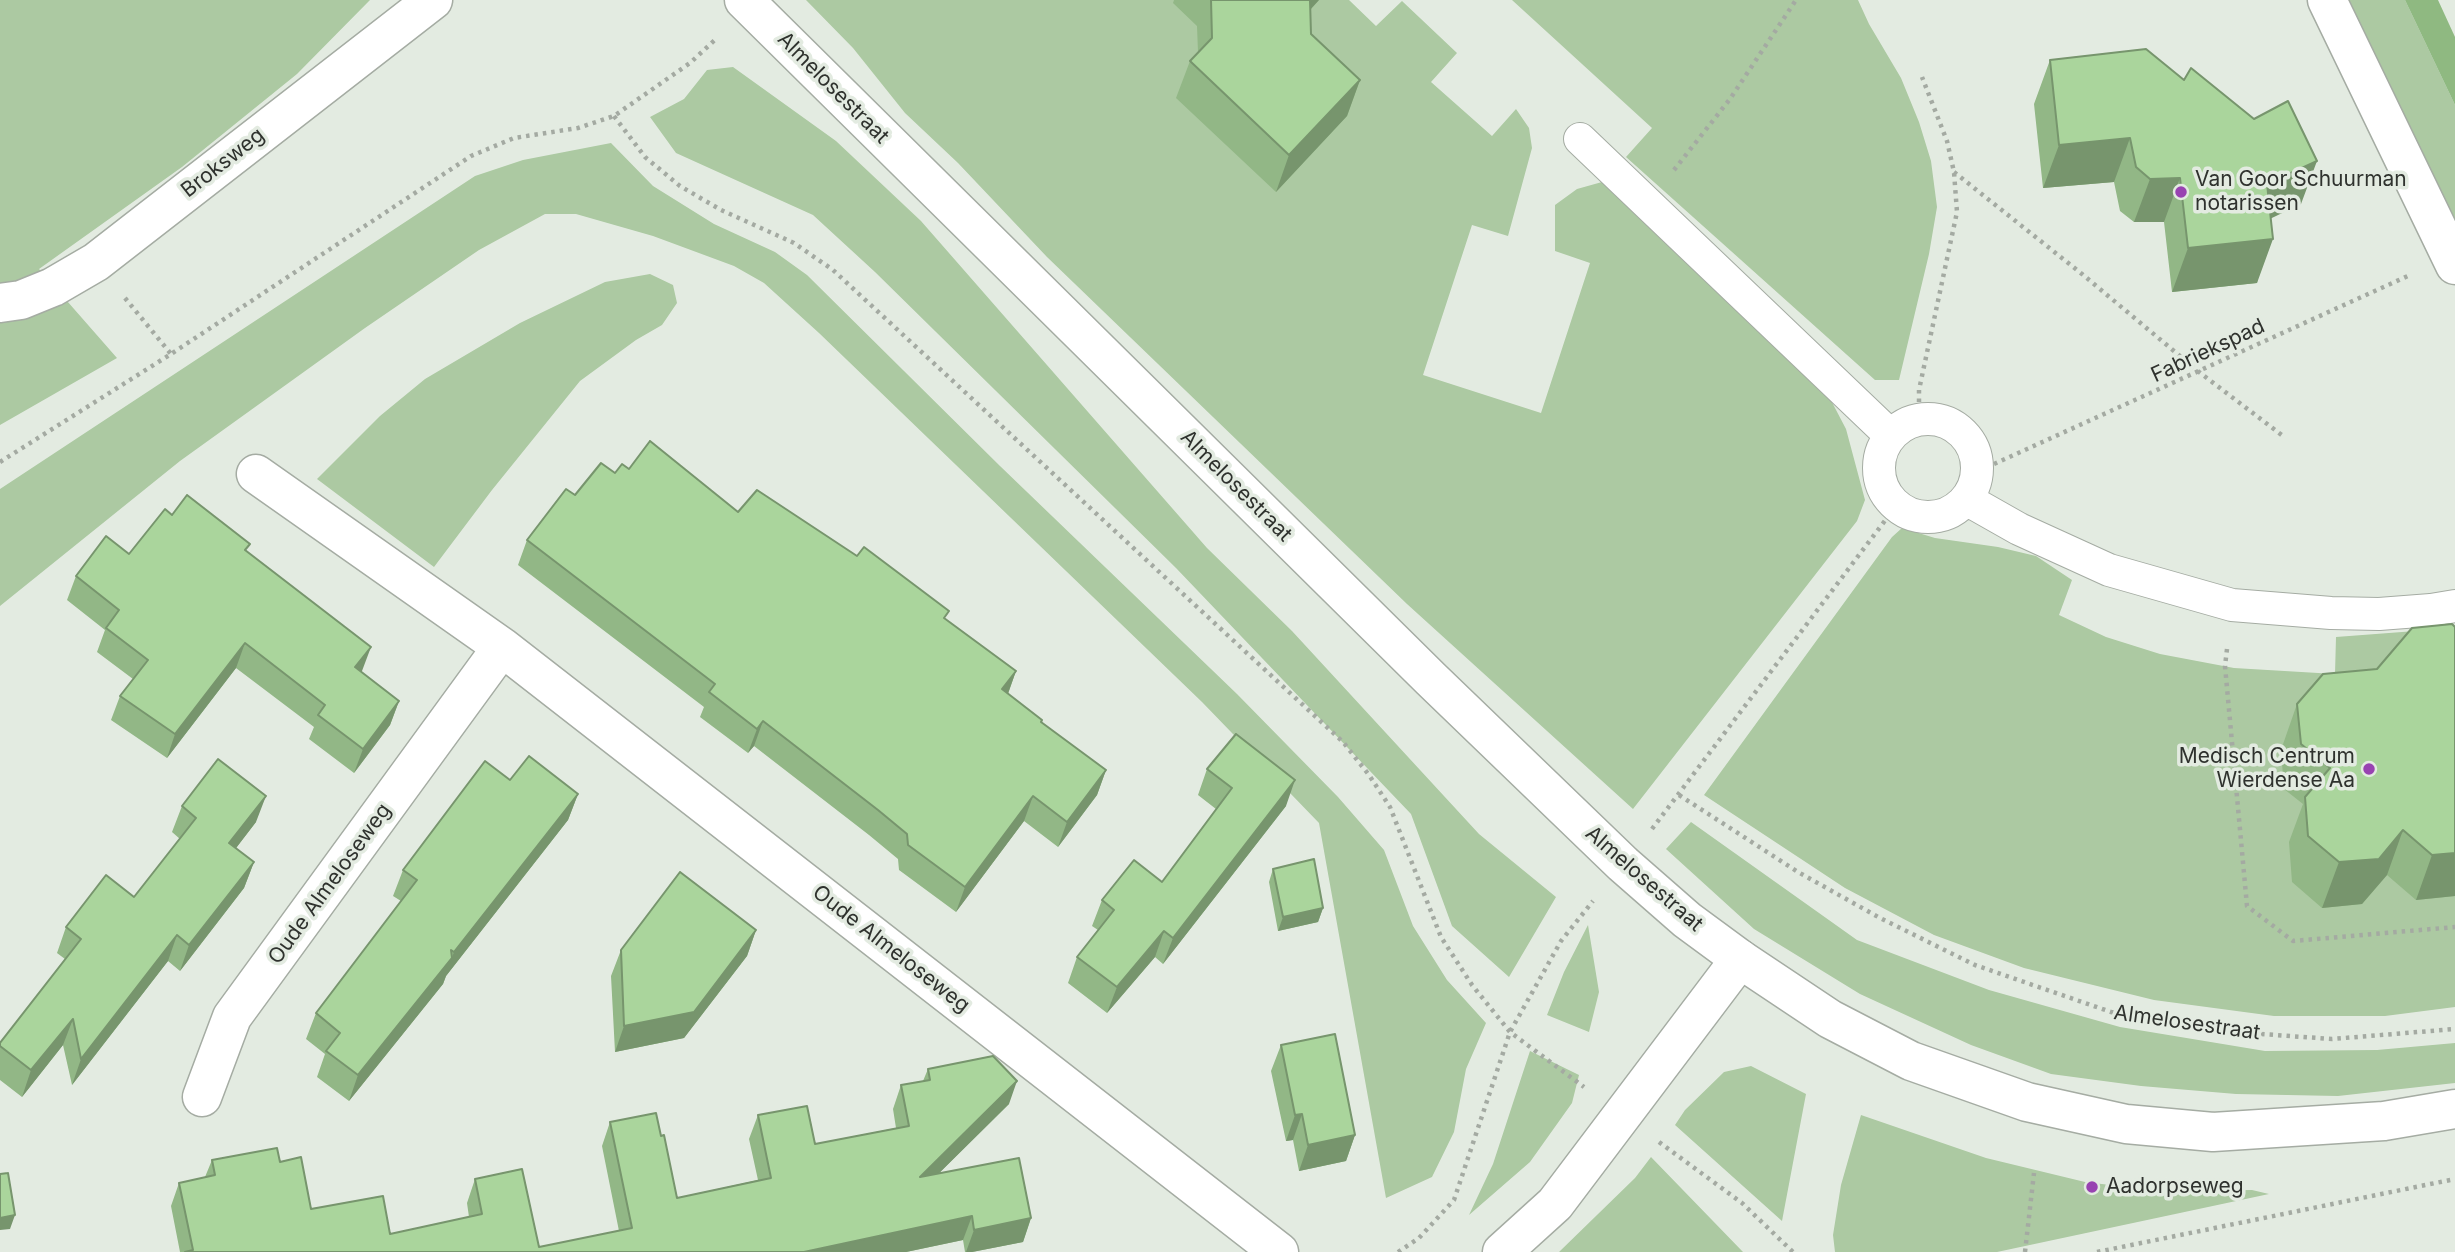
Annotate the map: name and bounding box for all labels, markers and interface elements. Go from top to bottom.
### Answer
street label: Almelosestraat [772,27,894,149]
street label: Broksweg [176,123,270,203]
place label: Van Goor Schuurman notarissen [2195,167,2407,217]
marker: Van Goor Schuurman notarissen [2173,184,2189,200]
street label: Fabriekspad [2147,314,2269,388]
street label: Almelosestraat [1175,425,1297,547]
place label: Medisch Centrum Wierdense Aa [2179,744,2355,794]
marker: Medisch Centrum Wierdense Aa [2361,761,2377,777]
street label: Oude Almeloseweg [263,799,397,969]
street label: Almelosestraat [1580,821,1708,937]
street label: Oude Almeloseweg [807,880,975,1018]
street label: Almelosestraat [2112,1000,2262,1046]
place label: Aadorpseweg [2106,1174,2244,1200]
marker: Aadorpseweg [2084,1179,2100,1195]

